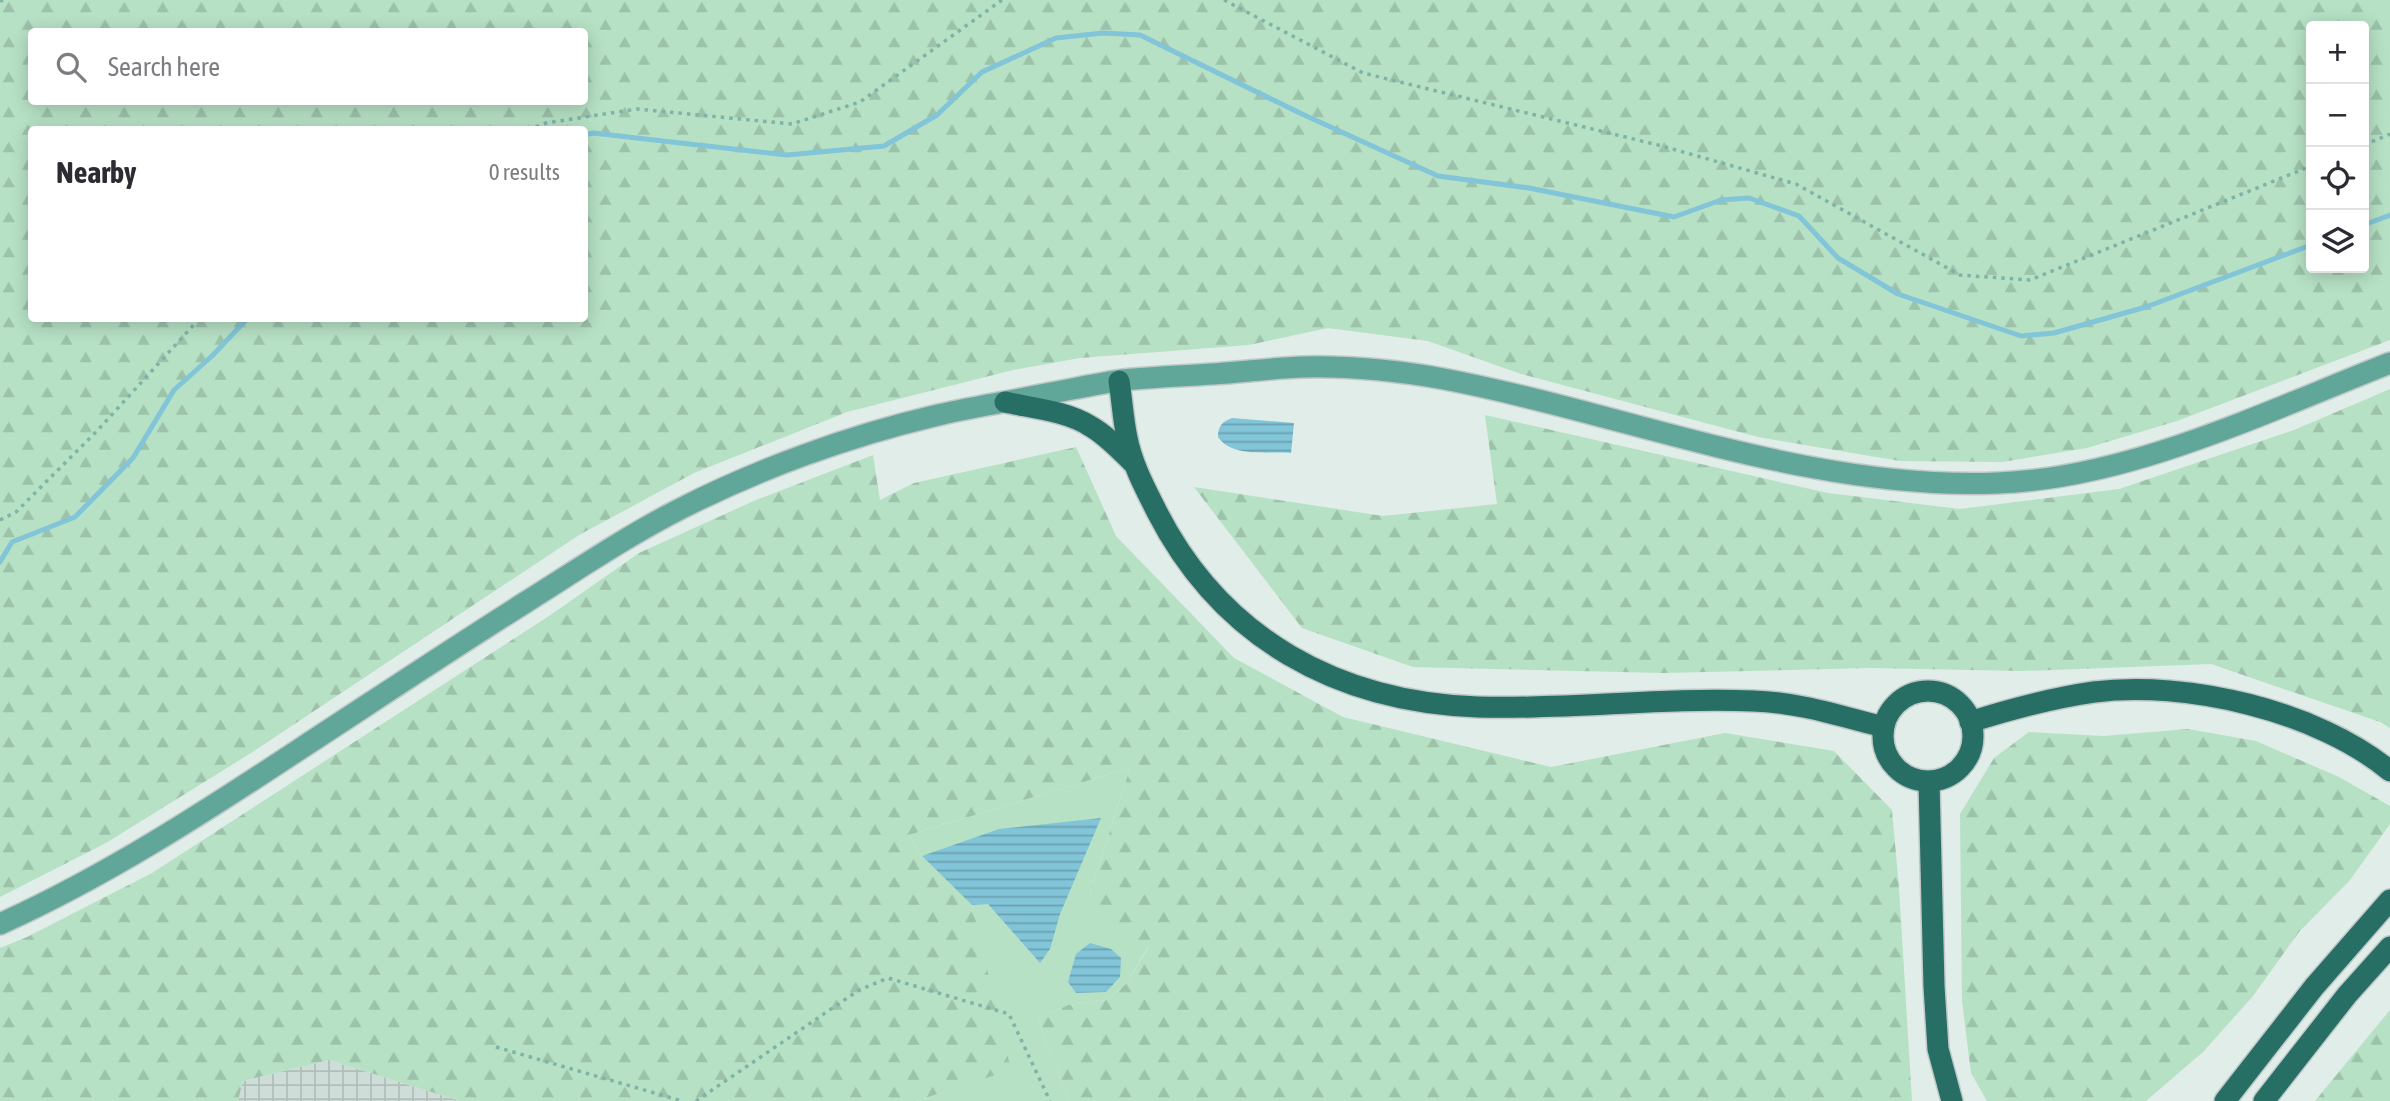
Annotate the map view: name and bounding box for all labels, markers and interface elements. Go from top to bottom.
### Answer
map controls [2306,21,2369,273]
button: + [2306,21,2369,84]
search box [28,28,588,105]
icon: search [52,48,90,86]
text: Search here [108,52,220,82]
button: − [2306,84,2369,147]
button: locate [2306,147,2369,210]
text: Nearby [56,155,136,189]
text: 0 results [489,159,560,185]
button: layers [2306,210,2369,273]

